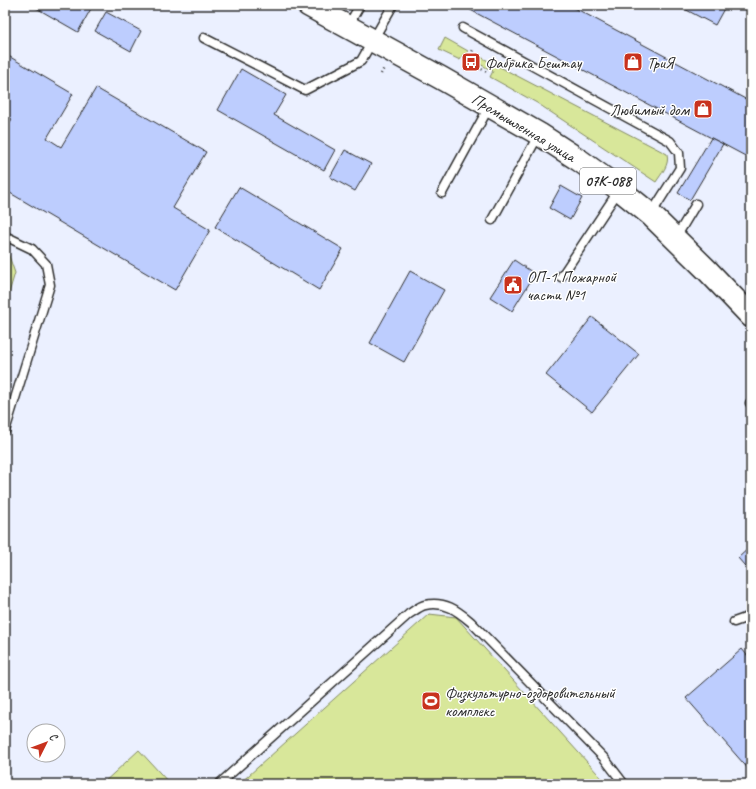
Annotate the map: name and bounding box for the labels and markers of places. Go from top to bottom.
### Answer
bus stop icon: Фабрика Бештау [460,51,482,73]
shop icon: ТриЯ [622,51,644,73]
place label: Фабрика Бештау [485,53,583,73]
place label: ТриЯ [647,53,676,73]
shop icon: Любимый дом [692,98,714,120]
place label: Любимый дом [610,100,691,120]
place label: ОП-1 Пожарной части №1 [527,267,618,305]
public building icon: ОП-1 Пожарной части №1 [502,274,524,296]
place label: Физкультурно-оздоровительный комплекс [445,683,616,721]
sports icon: Физкультурно-оздоровительный комплекс [420,690,442,712]

